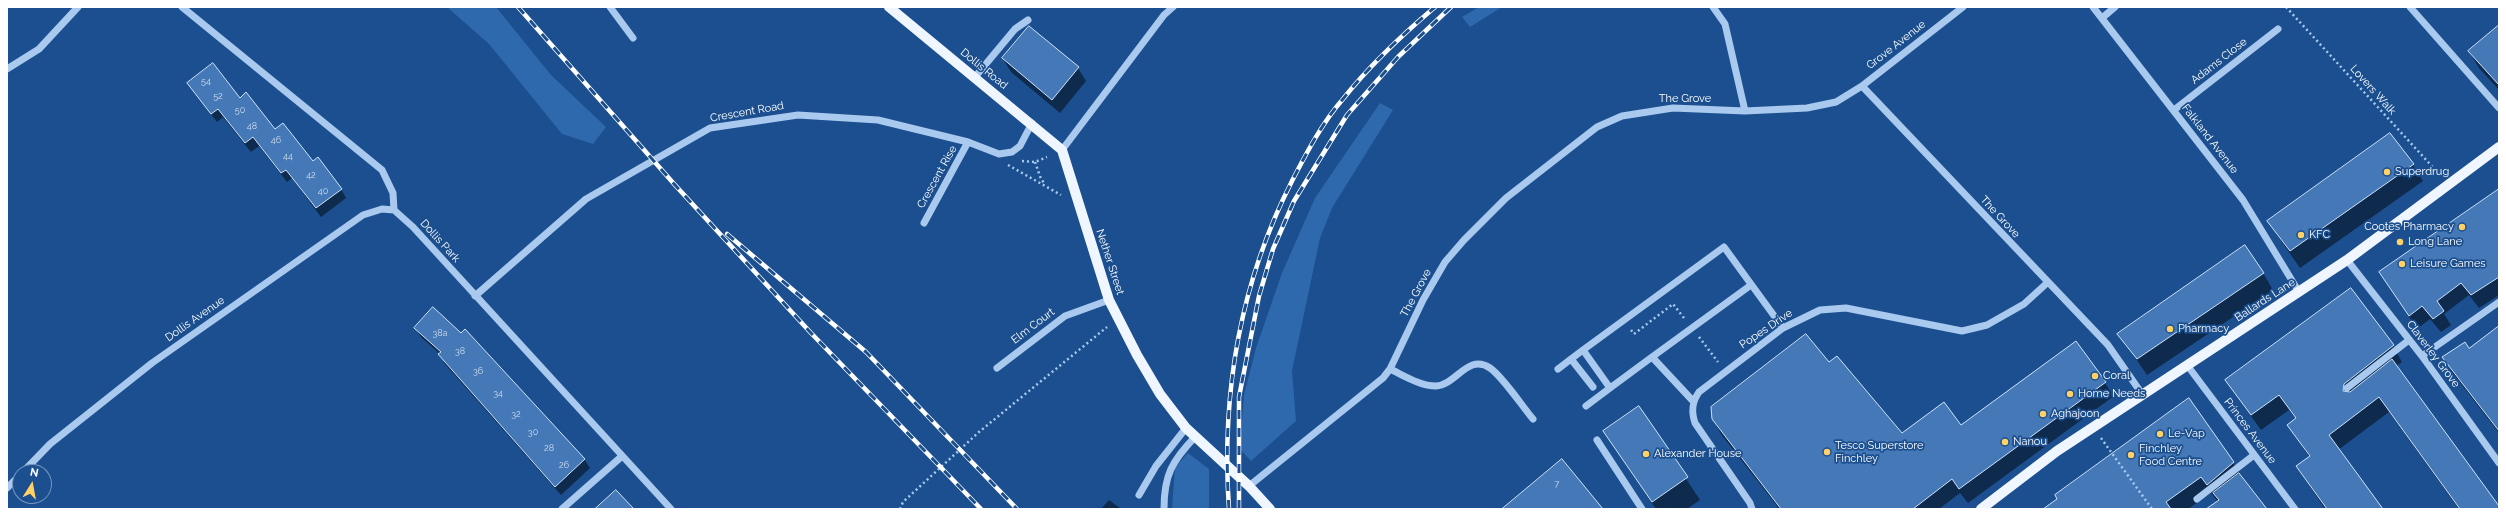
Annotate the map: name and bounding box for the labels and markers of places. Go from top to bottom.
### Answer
place label: Superdrug [2395,165,2449,179]
marker: Superdrug [2382,167,2392,177]
place label: Cootes Pharmacy [2364,220,2454,234]
marker: Cootes Pharmacy [2457,222,2467,232]
place label: KFC [2309,228,2330,242]
marker: KFC [2296,230,2306,240]
place label: Long Lane [2408,235,2462,249]
marker: Long Lane [2395,237,2405,247]
place label: Leisure Games [2410,257,2486,271]
marker: Leisure Games [2397,259,2407,269]
place label: Pharmacy [2178,322,2229,336]
marker: Pharmacy [2165,324,2175,334]
place label: Coral [2103,369,2130,383]
marker: Coral [2090,371,2100,381]
place label: Home Needs [2078,387,2145,401]
marker: Home Needs [2065,389,2075,399]
place label: Aghajoon [2051,407,2099,421]
marker: Aghajoon [2038,409,2048,419]
place label: Le-Vap [2168,427,2205,441]
marker: Le-Vap [2155,429,2165,439]
place label: Nanou [2013,435,2047,449]
marker: Nanou [2000,437,2010,447]
place label: Tesco Superstore Finchley [1835,439,1923,465]
place label: Finchley Food Centre [2139,442,2202,468]
place label: Alexander House [1654,447,1741,461]
marker: Tesco Superstore Finchley [1822,447,1832,457]
marker: Alexander House [1641,449,1651,459]
marker: Finchley Food Centre [2126,450,2136,460]

